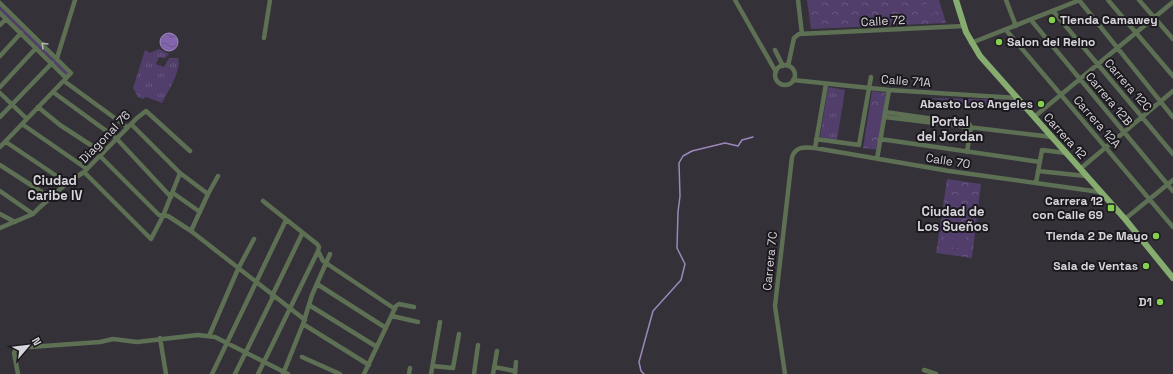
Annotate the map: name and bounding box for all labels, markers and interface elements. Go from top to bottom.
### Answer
street label: Calle 72 [860,12,906,30]
place label: Tienda Camawey [1060,12,1158,28]
marker: Tienda Camawey [1047,15,1057,25]
place label: Salon del Reino [1007,34,1095,50]
marker: Salon del Reino [994,37,1004,47]
one-way arrow [41,42,49,50]
street label: Carrera 12C [1101,55,1155,115]
street label: Carrera 12B [1082,69,1136,129]
street label: Calle 71A [881,71,932,91]
street label: Carrera 12A [1070,92,1125,152]
place label: Abasto Los Angeles [920,96,1033,112]
marker: Abasto Los Angeles [1036,99,1046,109]
street label: Diagonal 76 [76,107,134,167]
street label: Carrera 12 [1040,109,1090,163]
district label: Portal del Jordan [917,113,983,145]
street label: Calle 70 [925,150,971,172]
district label: Ciudad Caribe IV [27,172,83,204]
place label: Carrera 12 con Calle 69 [1032,193,1103,223]
district label: Ciudad de Los Sueños [917,203,989,235]
marker: Carrera 12 con Calle 69 [1106,203,1116,213]
place label: Tienda 2 De Mayo [1046,228,1148,244]
street label: Carrera 7C [759,230,781,291]
marker: Tienda 2 De Mayo [1151,231,1161,241]
place label: Sala de Ventas [1053,258,1138,274]
marker: Sala de Ventas [1141,261,1151,271]
place label: D1 [1139,294,1152,310]
marker: D1 [1155,297,1165,307]
north arrow [8,326,48,366]
text: N [29,335,45,348]

